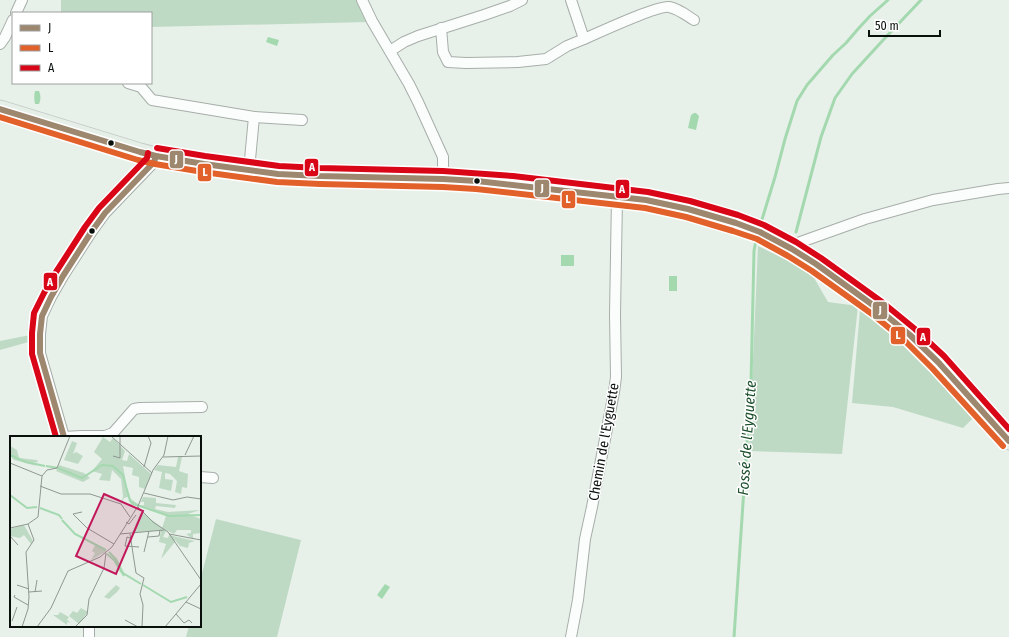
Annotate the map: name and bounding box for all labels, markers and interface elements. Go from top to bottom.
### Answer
legend [12,12,152,84]
scale bar [869,12,940,38]
text: 50 m [875,19,899,33]
text: J [48,21,51,35]
text: L [48,41,54,55]
text: A [48,61,55,75]
unlabelled marker [106,138,116,148]
line badge: J [169,150,184,169]
text: J [173,153,178,166]
line badge: A [304,158,319,177]
text: A [308,161,316,174]
line badge: L [197,163,212,182]
text: L [202,166,208,179]
unlabelled marker [472,176,482,186]
line badge: J [534,179,550,198]
line badge: A [615,179,630,199]
text: J [539,182,544,195]
text: A [618,183,626,196]
line badge: L [561,190,576,209]
text: L [565,193,571,206]
unlabelled marker [87,226,97,236]
line badge: A [43,272,58,291]
text: A [46,276,54,289]
line badge: J [872,301,888,320]
text: J [877,304,882,317]
line badge: L [890,326,906,345]
line badge: A [916,327,931,346]
text: L [895,329,901,342]
text: A [919,331,927,344]
water label: Fossé de l'Eyguette [734,380,760,496]
street label: Chemin de l'Eyguette [585,382,623,502]
inset map [10,436,201,627]

